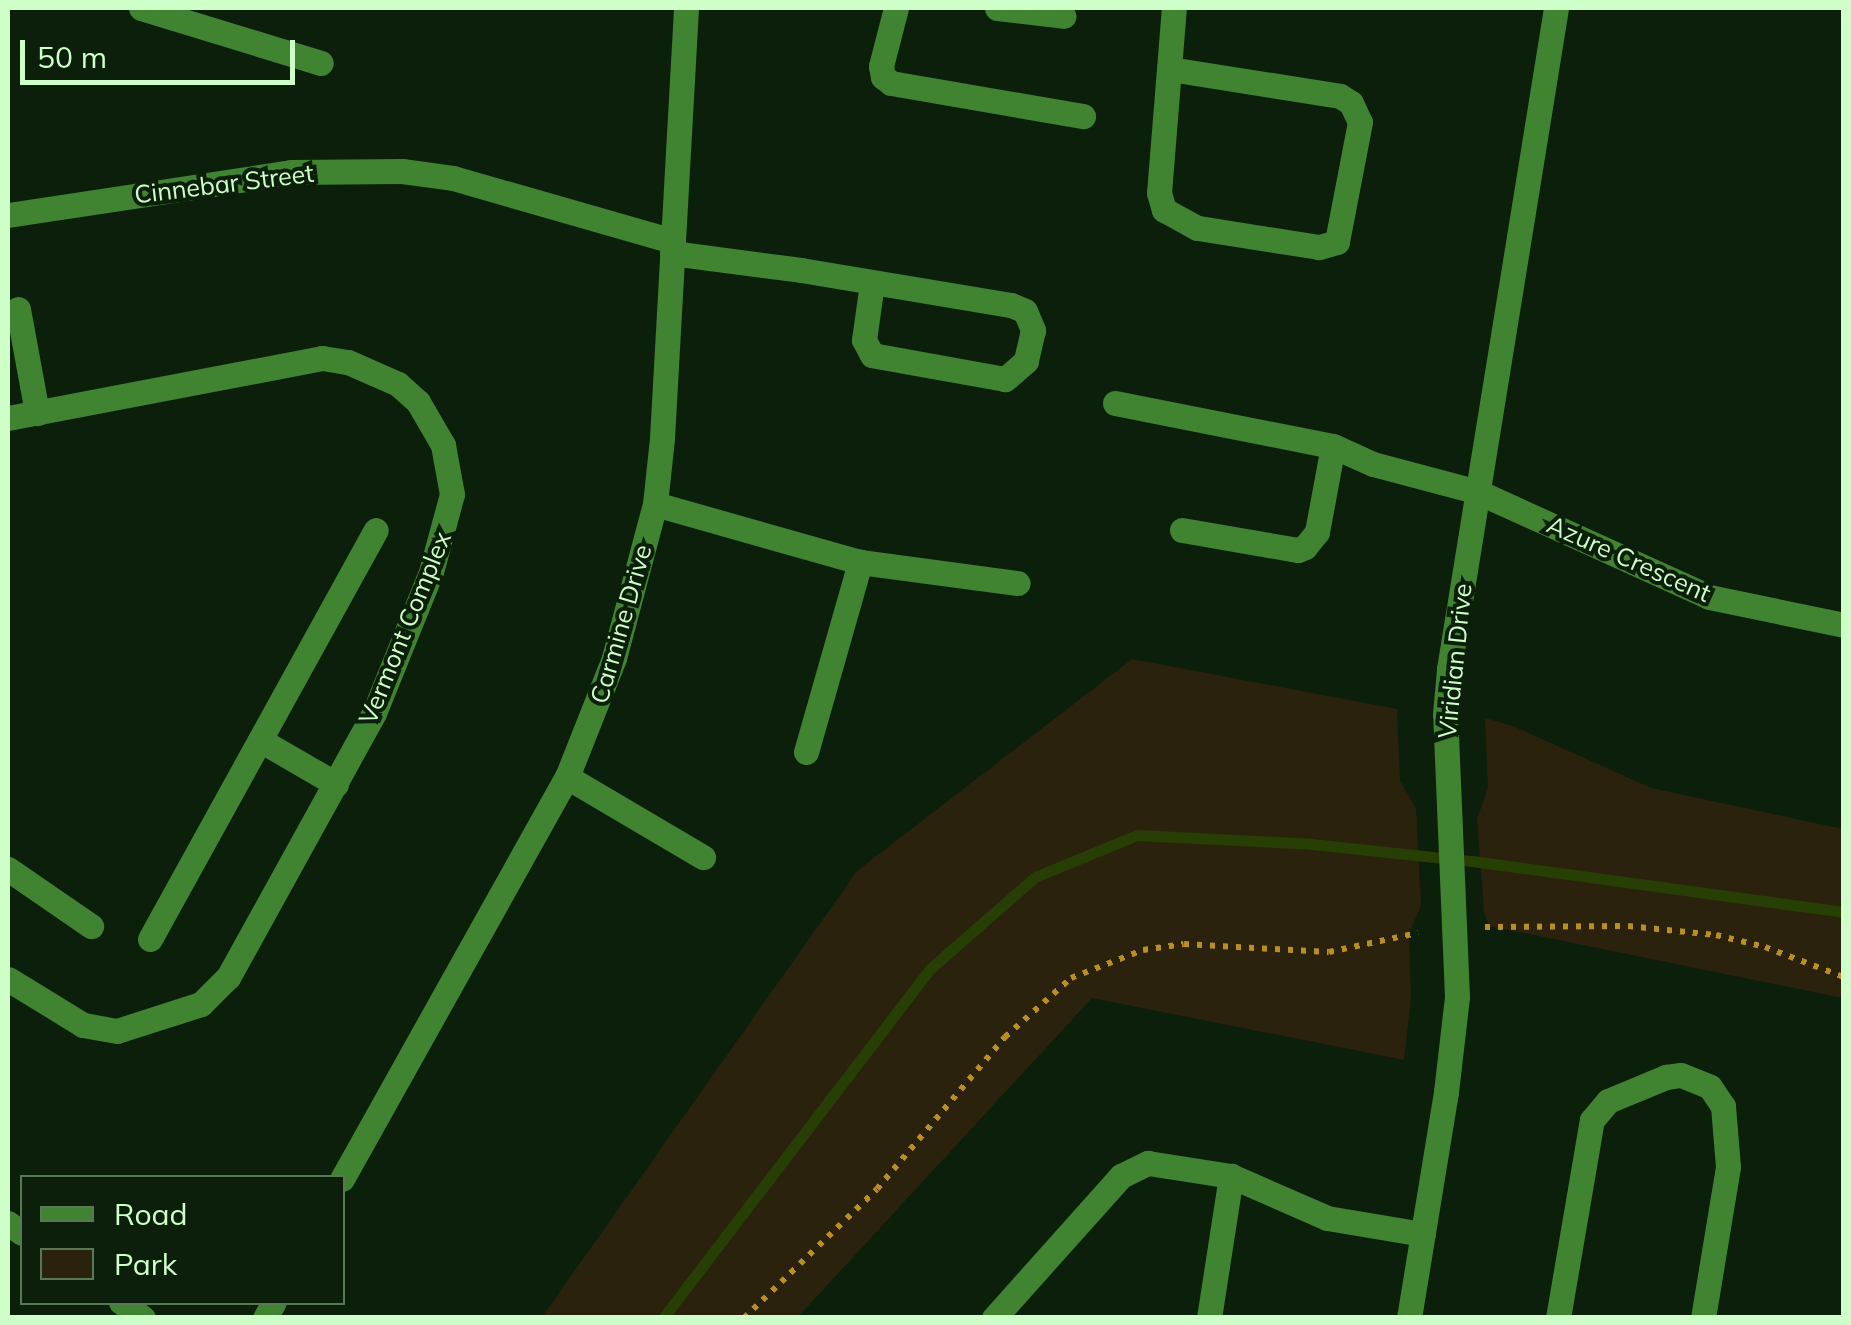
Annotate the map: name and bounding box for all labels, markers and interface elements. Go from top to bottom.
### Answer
scale bar [25,20,300,82]
text: 50 m [37,38,107,76]
street label: Cinnebar Street [133,158,315,210]
street label: Azure Crescent [1543,510,1715,608]
street label: Vermont Complex [353,527,457,729]
street label: Carmine Drive [584,541,658,707]
street label: Viridian Drive [1432,582,1478,740]
legend [20,1175,345,1305]
text: Road [114,1195,188,1233]
text: Park [114,1245,177,1283]

